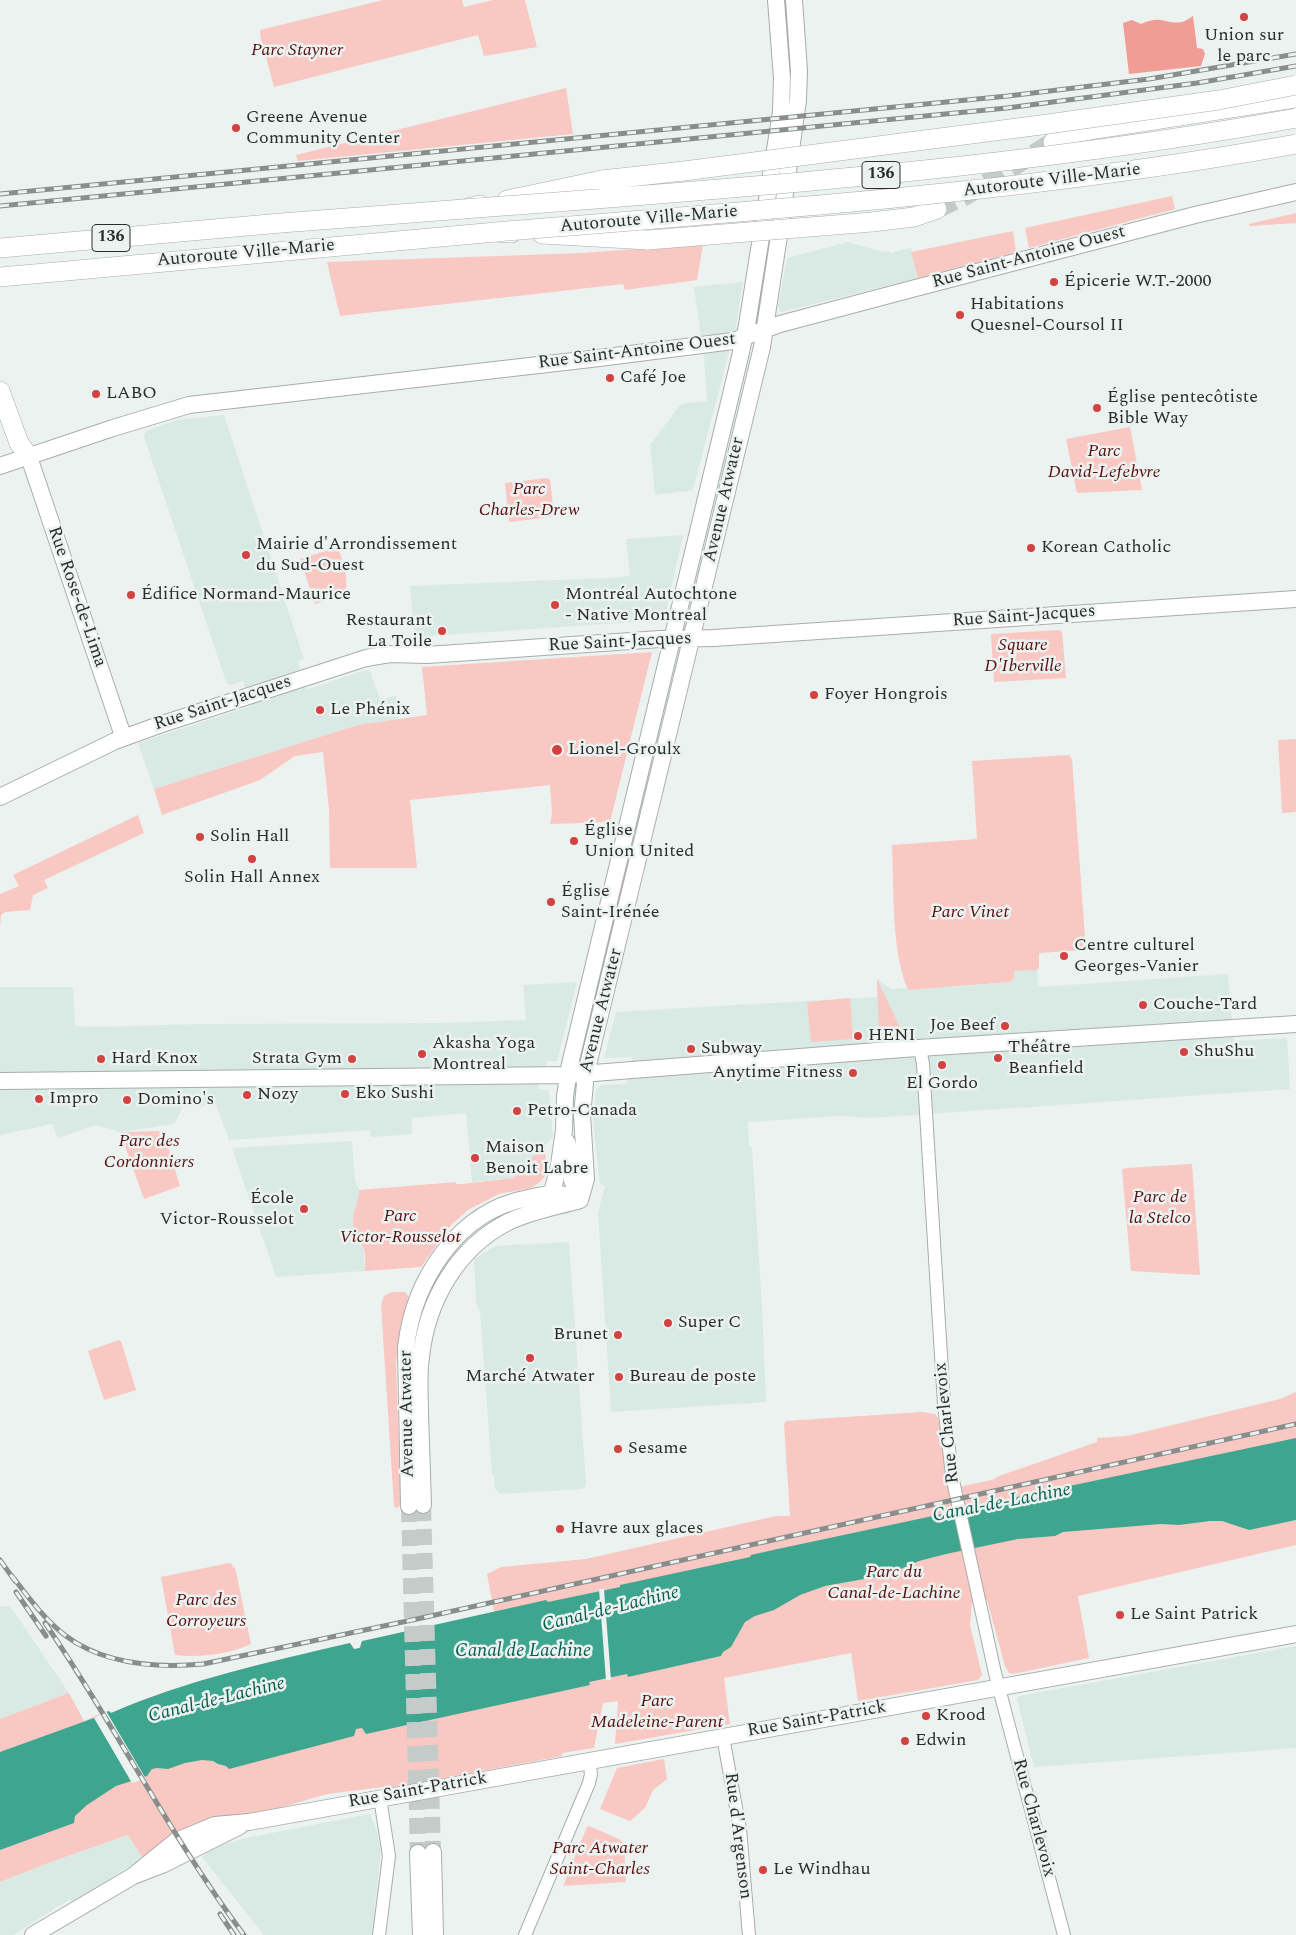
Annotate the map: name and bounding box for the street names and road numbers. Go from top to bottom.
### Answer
street label: Autoroute Ville-Marie [962,159,1142,203]
road number: 136 [862,162,900,188]
street label: Autoroute Ville-Marie [559,201,739,239]
street label: Rue Saint-Antoine Ouest [930,222,1128,294]
road number: 136 [92,224,130,252]
street label: Autoroute Ville-Marie [156,235,336,273]
street label: Rue Saint-Antoine Ouest [537,329,737,375]
street label: Avenue Atwater [700,435,750,565]
street label: Rue Rose-de-Lima [42,524,110,670]
street label: Rue Saint-Jacques [952,601,1096,633]
street label: Rue Saint-Jacques [548,628,692,658]
street label: Rue Saint-Jacques [152,672,294,736]
street label: Avenue Atwater [576,946,628,1076]
street label: Avenue Atwater [396,1350,420,1478]
street label: Rue Charlevoix [931,1361,965,1485]
street label: Rue Saint-Patrick [746,1697,888,1743]
street label: Rue Charlevoix [1007,1757,1059,1879]
street label: Rue Saint-Patrick [347,1768,489,1814]
street label: Rue d'Argenson [719,1772,755,1900]

